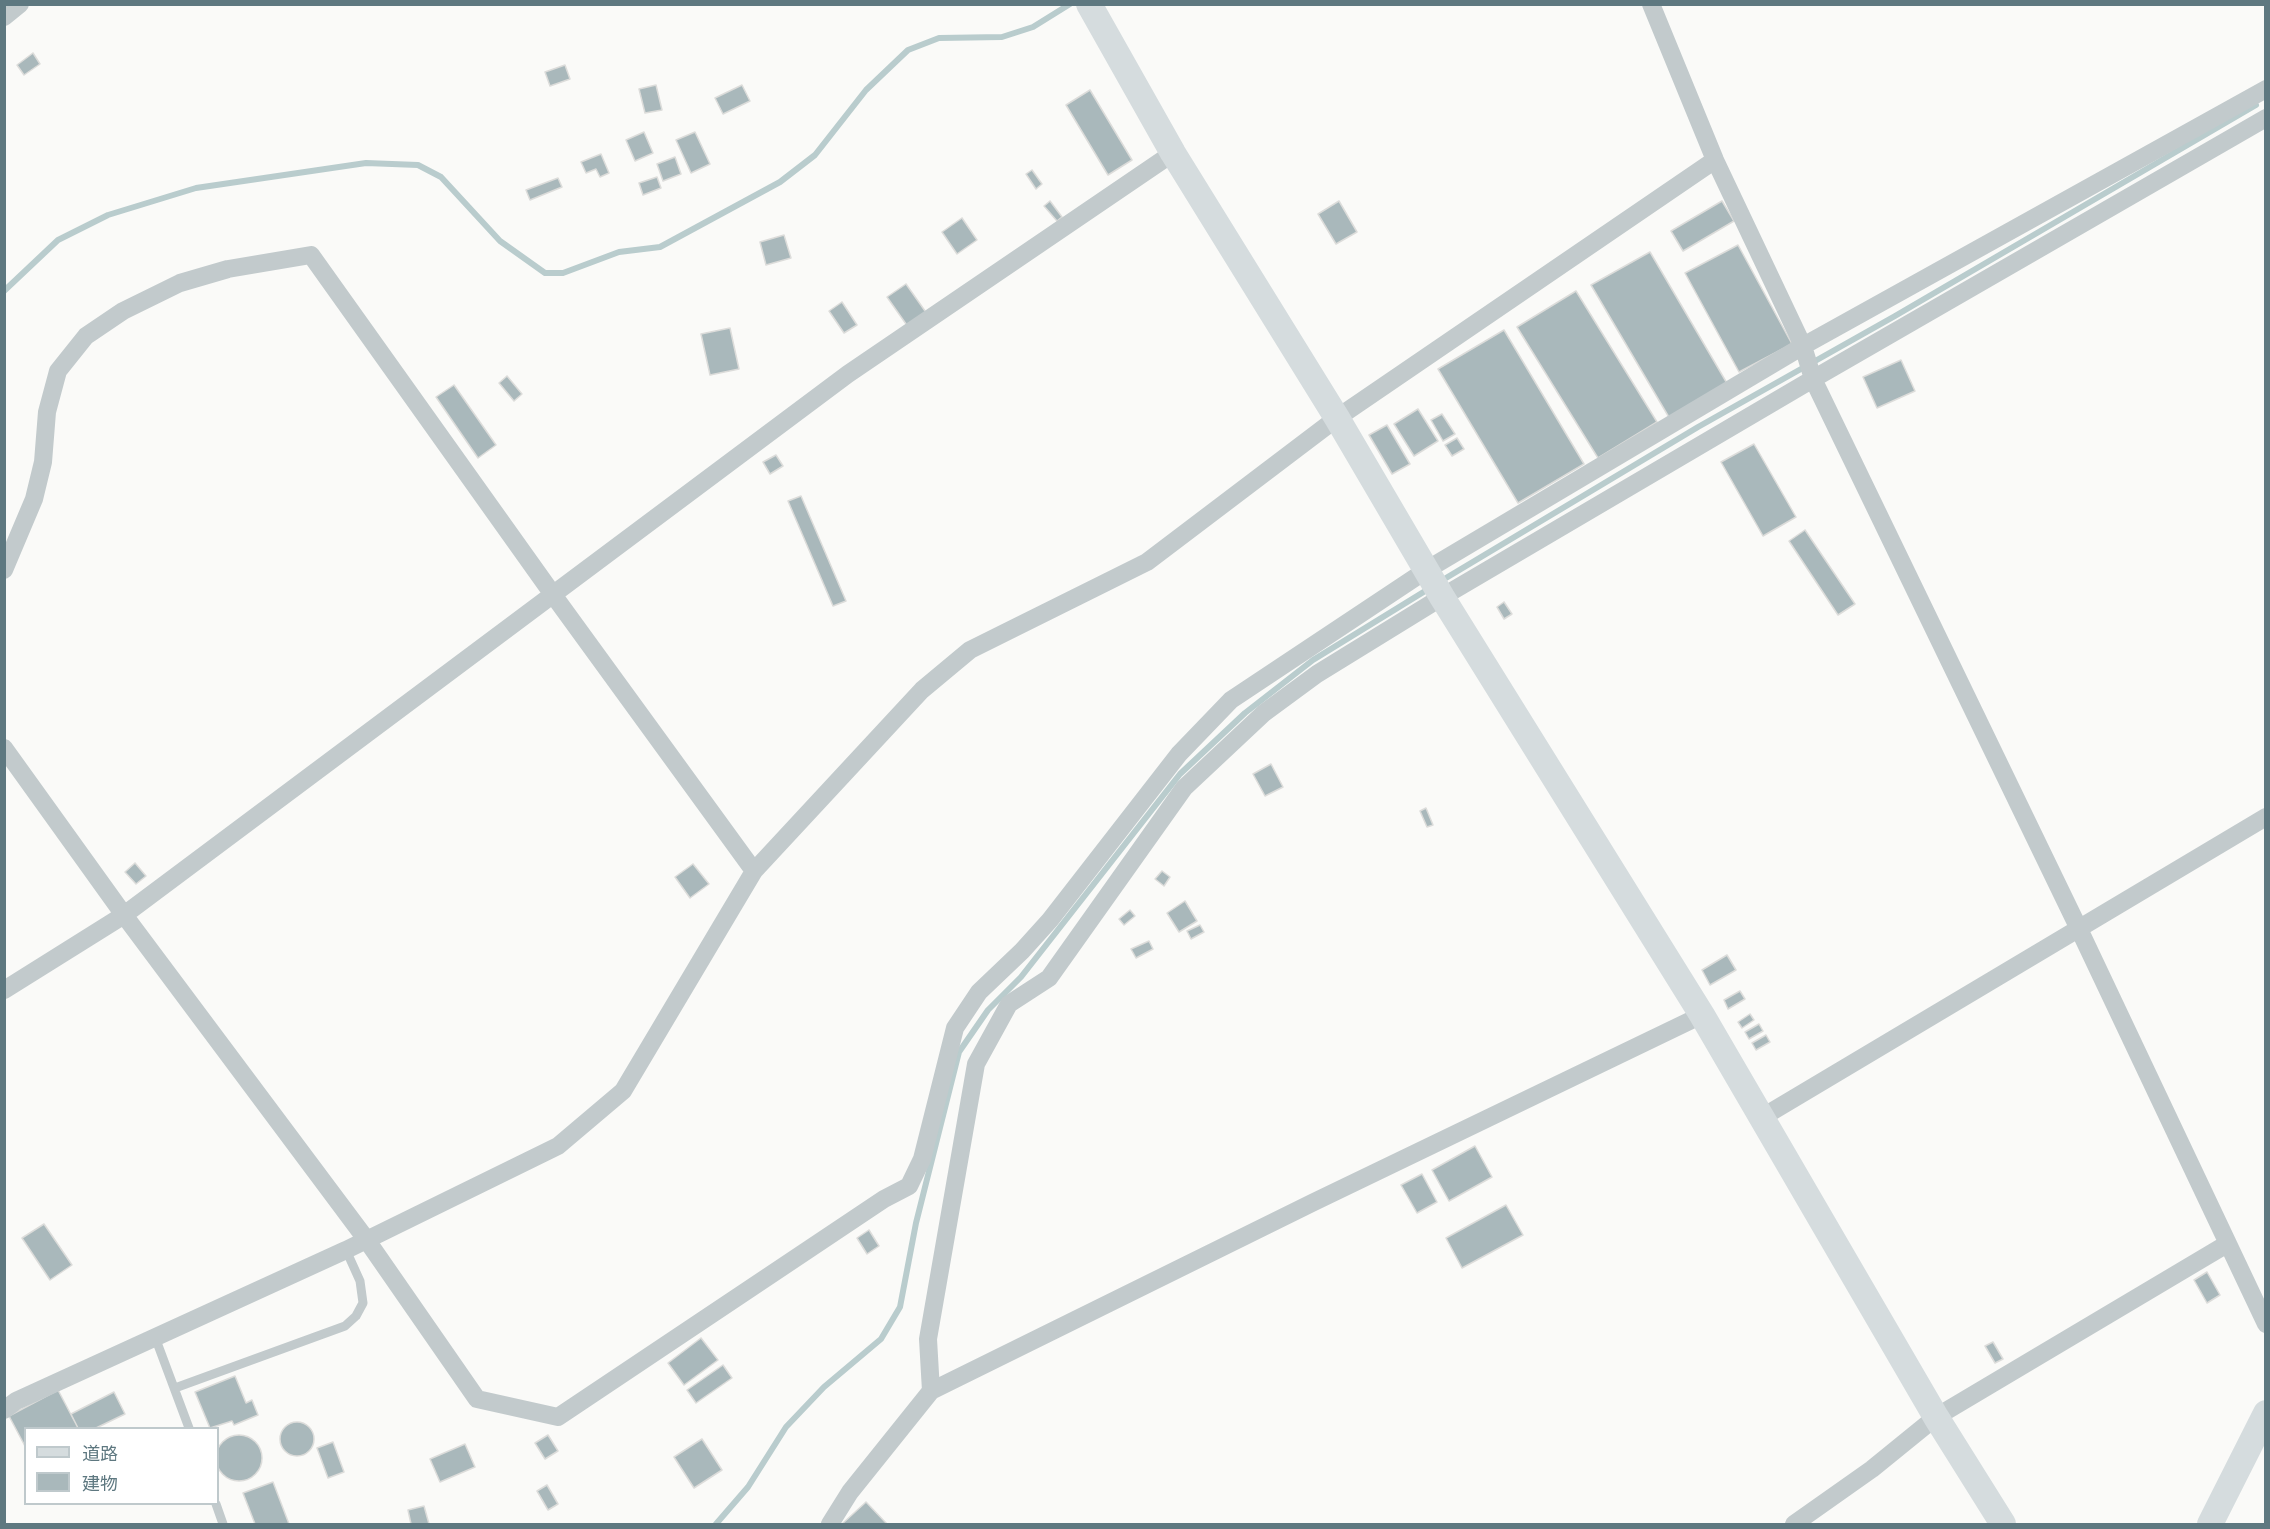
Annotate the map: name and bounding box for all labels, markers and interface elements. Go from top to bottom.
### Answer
legend [24,1427,219,1505]
text: 道路 [82,1441,118,1466]
text: 建物 [82,1471,118,1496]

